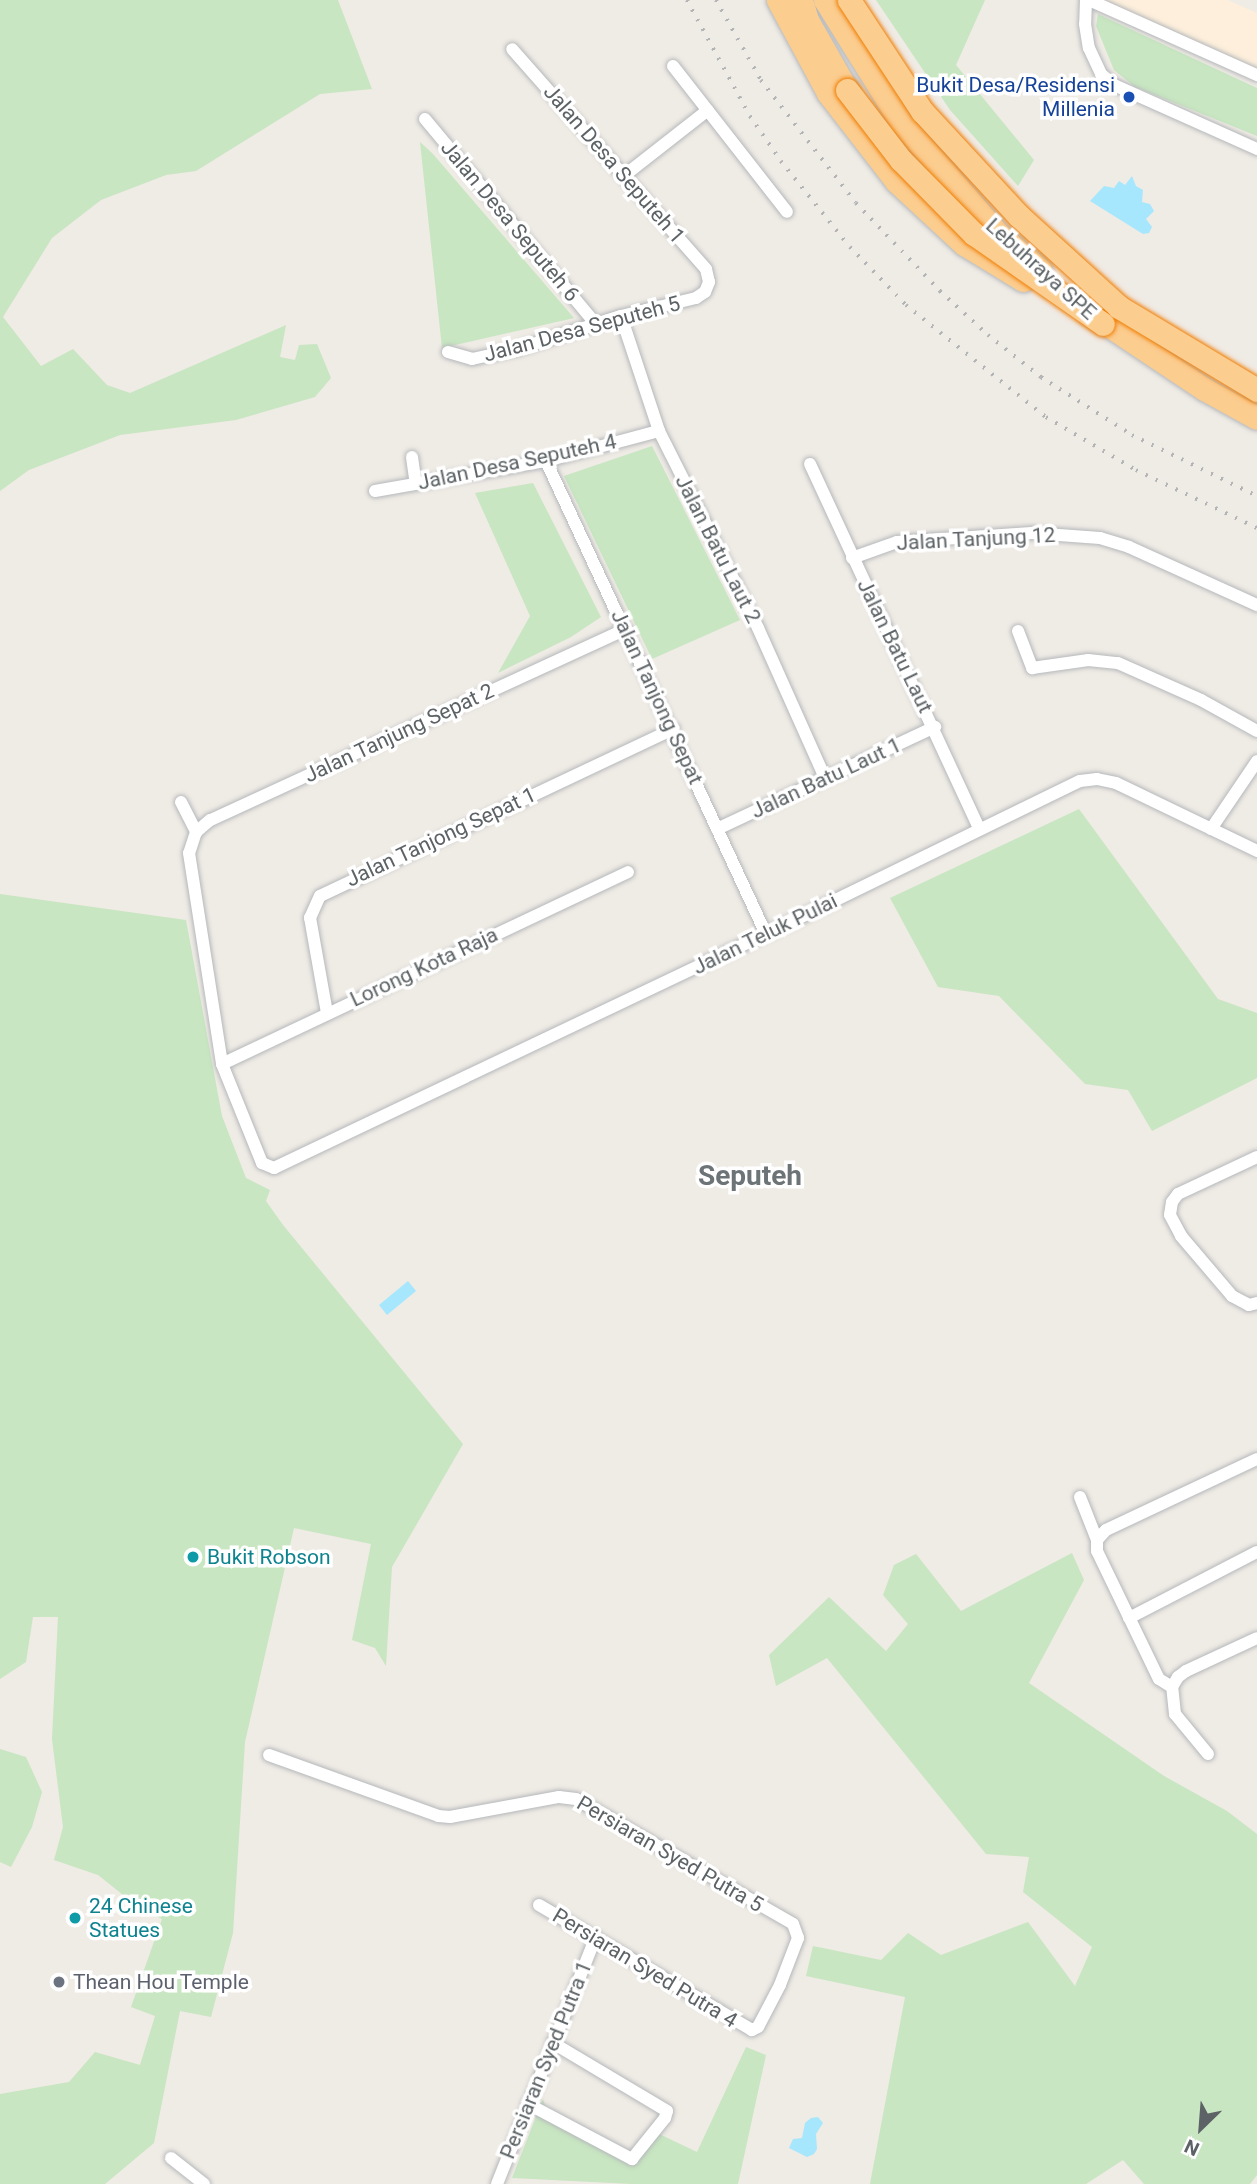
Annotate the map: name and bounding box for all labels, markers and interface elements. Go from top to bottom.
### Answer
place label: Bukit Desa/Residensi Millenia [916,72,1115,122]
street label: Jalan Desa Seputeh 1 [538,79,690,249]
marker: Bukit Desa/Residensi Millenia [1121,89,1137,105]
street label: Jalan Desa Seputeh 6 [435,135,585,307]
street label: Lebuhraya SPE [981,213,1101,325]
street label: Jalan Desa Seputeh 5 [481,291,683,367]
street label: Jalan Desa Seputeh 4 [415,429,619,495]
street label: Jalan Batu Laut 2 [670,471,766,627]
street label: Jalan Tanjung 12 [896,522,1056,556]
street label: Jalan Batu Laut [852,575,938,717]
street label: Jalan Tanjong Sepat [605,606,709,788]
street label: Jalan Tanjung Sepat 2 [300,678,498,788]
street label: Jalan Batu Laut 1 [747,732,905,824]
street label: Jalan Tanjong Sepat 1 [342,782,540,892]
street label: Jalan Teluk Pulai [688,888,842,980]
street label: Lorong Kota Raja [346,922,502,1012]
district label: Seputeh [698,1159,802,1193]
place label: Bukit Robson [207,1544,331,1570]
marker: Bukit Robson [185,1549,201,1565]
street label: Persiaran Syed Putra 5 [572,1790,768,1918]
place label: 24 Chinese Statues [89,1893,193,1943]
street label: Persiaran Syed Putra 4 [548,1903,742,2033]
marker: 24 Chinese Statues [67,1910,83,1926]
street label: Persiaran Syed Putra 1 [495,1957,597,2163]
place label: Thean Hou Temple [73,1969,249,1995]
marker: Thean Hou Temple [51,1974,67,1990]
north arrow [1166,2093,1236,2163]
text: N [1181,2134,1203,2161]

